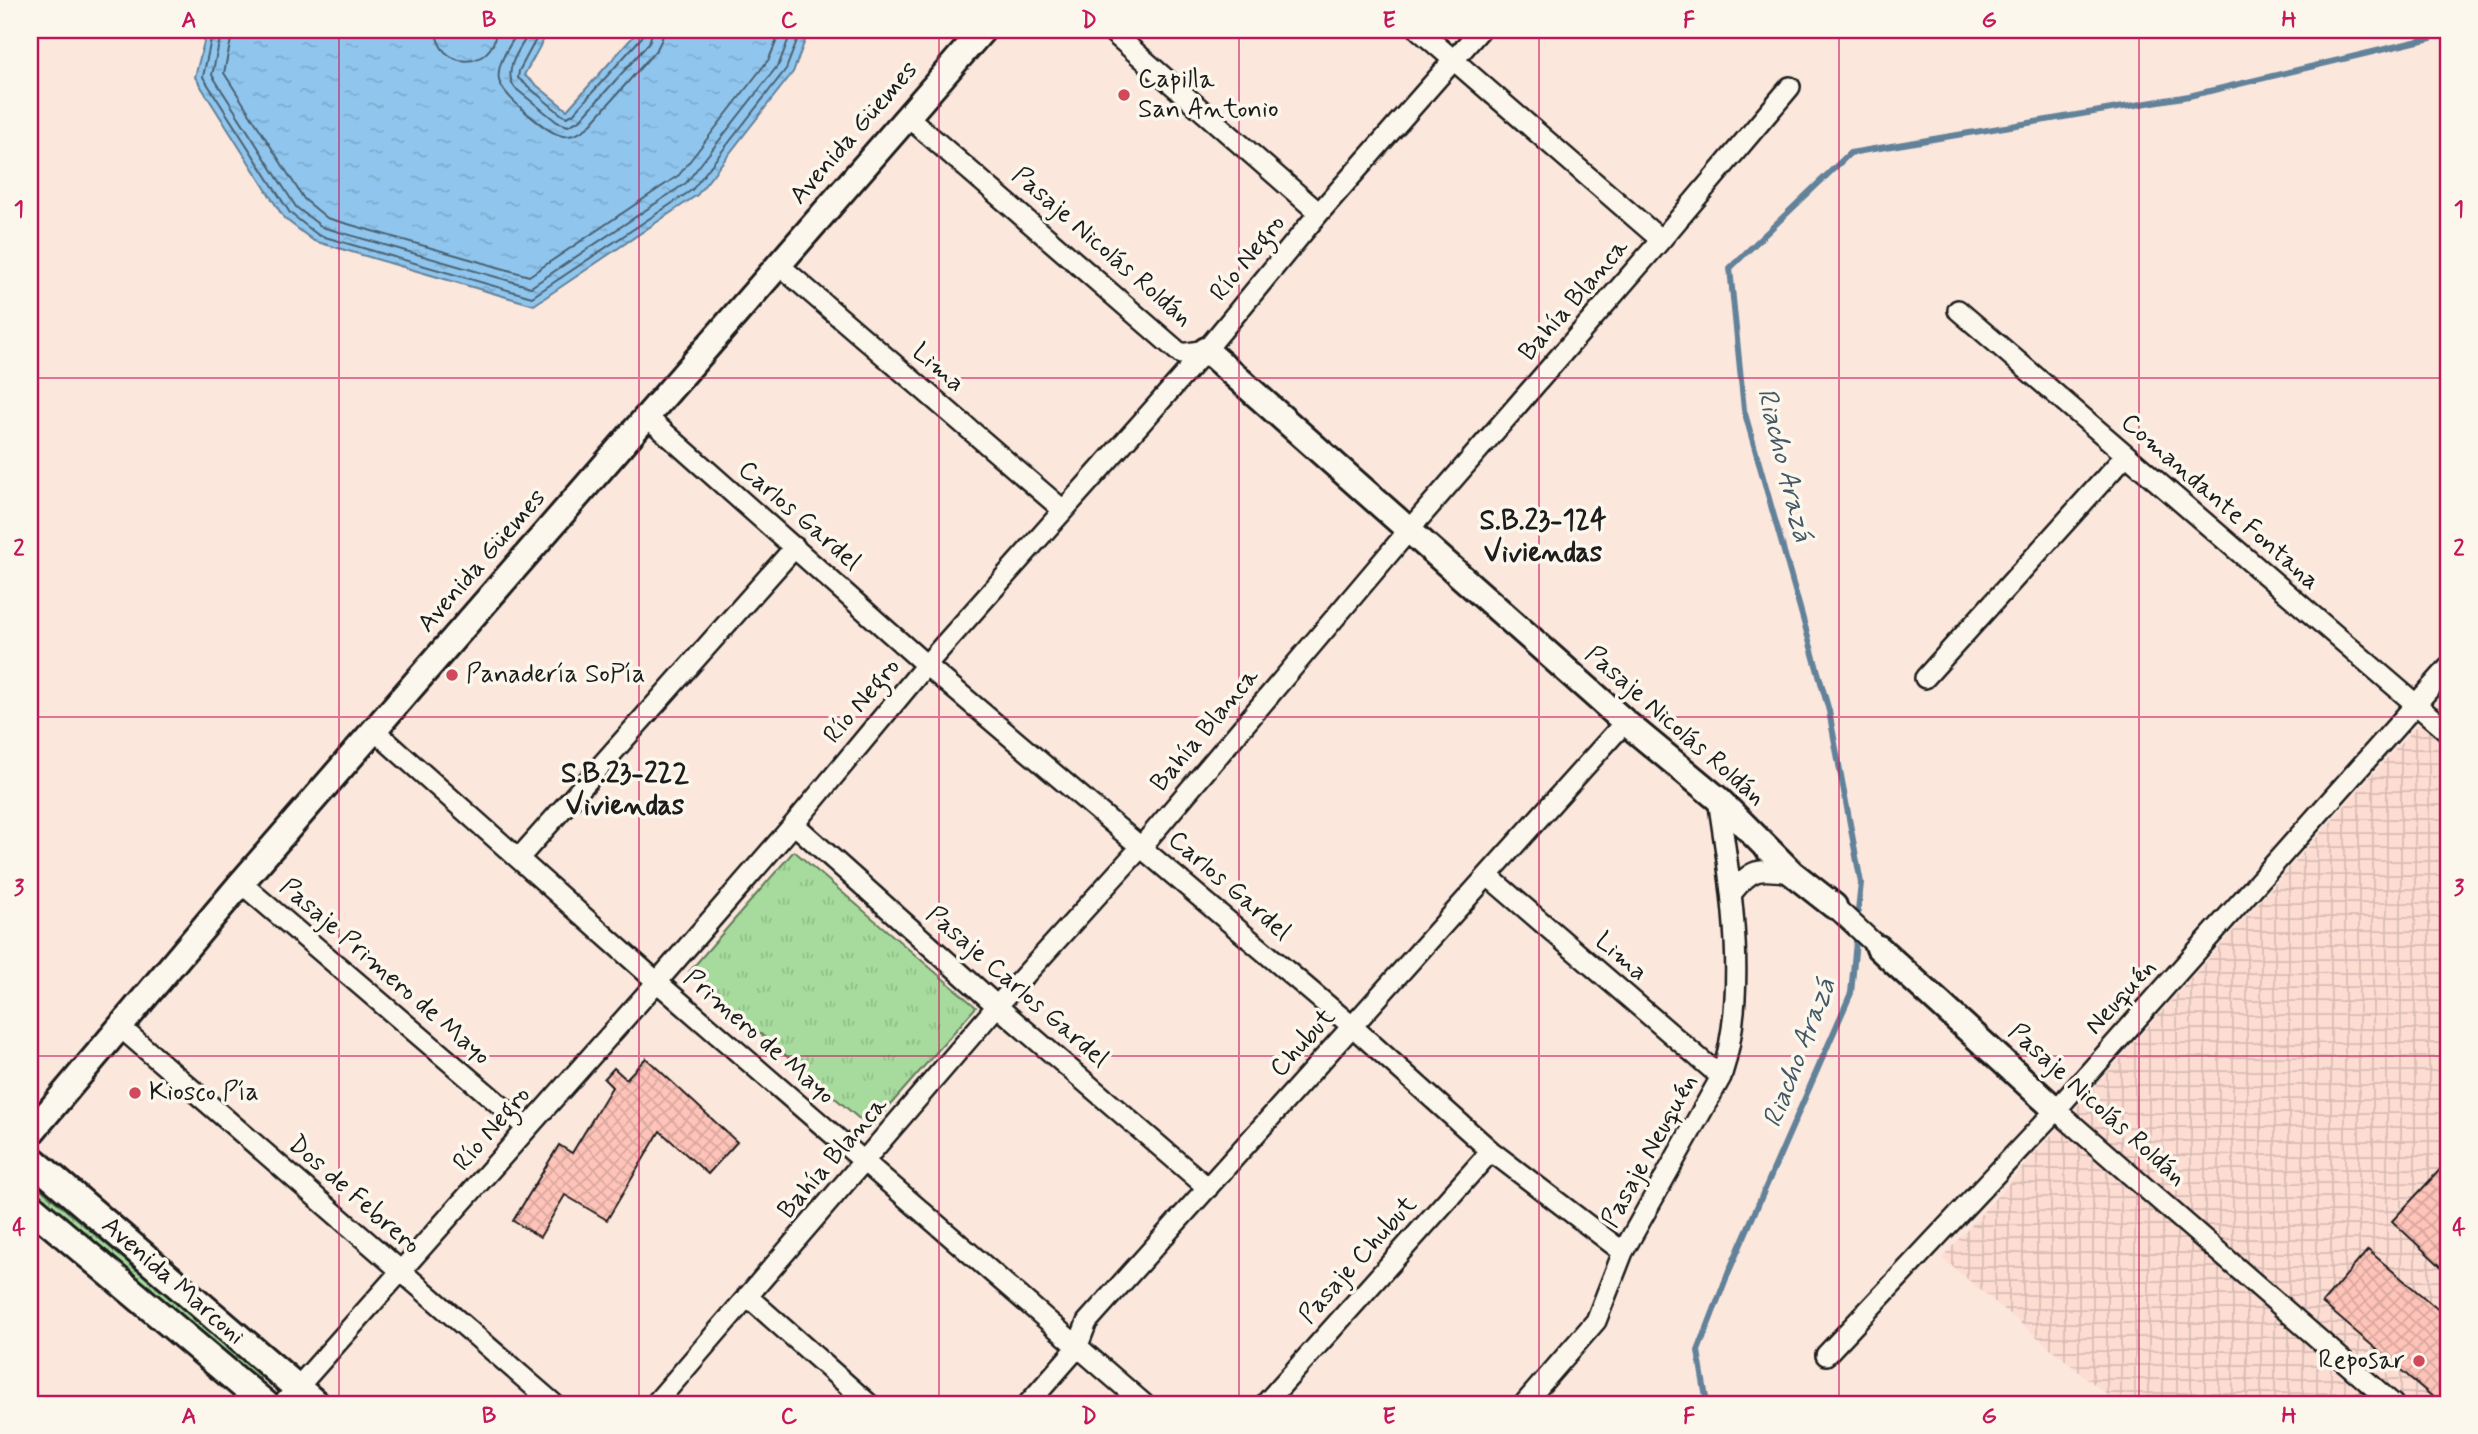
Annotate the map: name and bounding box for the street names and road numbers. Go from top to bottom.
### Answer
street label: Avenida Güemes [782,54,926,212]
street label: Pasaje Nicolás Roldán [1004,159,1200,335]
street label: Río Negro [1203,208,1296,310]
street label: Bahía Blanca [1511,231,1637,368]
street label: Lima [904,336,972,400]
street label: Comandante Fontana [2113,406,2327,598]
street label: Carlos Gardel [730,453,868,579]
street label: Avenida Güemes [410,482,554,640]
street label: Pasaje Nicolás Roldán [1577,638,1773,814]
street label: Río Negro [816,651,910,753]
street label: Bahía Blanca [1143,661,1267,799]
street label: Carlos Gardel [1160,823,1298,949]
street label: Pasaje Primero de Mayo [272,871,498,1073]
street label: Pasaje Carlos Gardel [919,898,1115,1076]
street label: Lima [1587,925,1655,989]
street label: Neuquén [2078,952,2164,1042]
street label: Primero de Mayo [676,962,842,1112]
street label: Chubut [1263,1001,1343,1085]
street label: Pasaje Nicolás Roldán [2001,1016,2193,1194]
street label: Pasaje Neuquén [1594,1068,1706,1234]
street label: Río Negro [446,1079,541,1181]
street label: Bahía Blanca [770,1089,896,1226]
street label: Dos de Febrero [280,1128,428,1262]
street label: Pasaje Chubut [1291,1189,1425,1331]
street label: Avenida Marconi [94,1209,252,1353]

